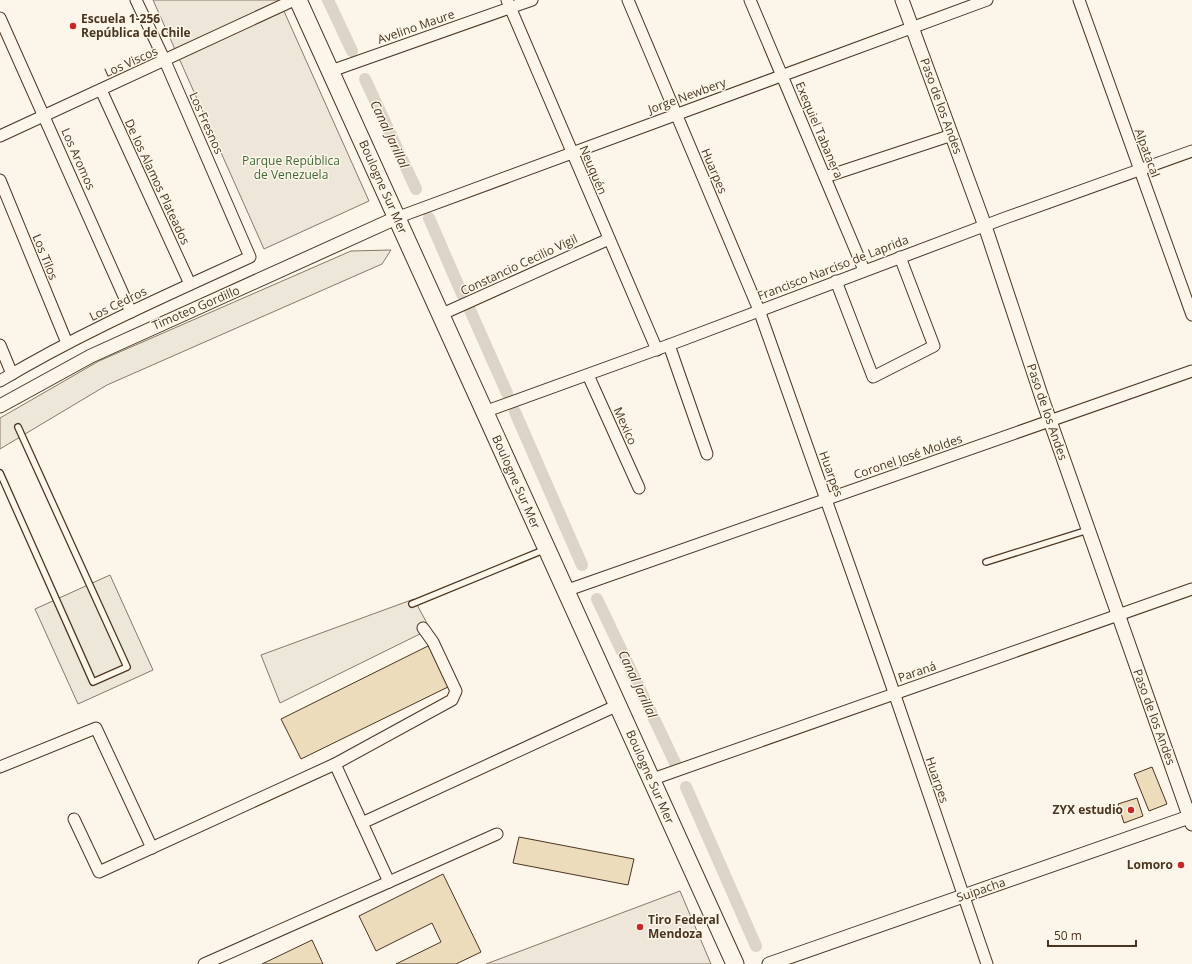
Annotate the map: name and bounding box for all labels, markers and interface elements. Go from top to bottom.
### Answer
street label: Avelino Maure [375,5,457,48]
place label: Escuela 1-256 República de Chile [81,10,191,41]
marker: Escuela 1-256 República de Chile [68,21,78,31]
street label: Los Viscos [101,42,161,81]
street label: Paso de los Andes [916,55,967,156]
street label: Jorge Newbery [645,73,729,118]
street label: Exequiel Tabanera [791,79,847,181]
street label: Los Fresnos [185,89,228,157]
water label: Canal Jarillal [366,97,414,172]
street label: De los Alamos Plateados [121,116,194,248]
street label: Los Aromos [57,125,100,193]
street label: Alpatacal [1131,126,1164,180]
street label: Boulogne Sur Mer [355,137,412,236]
street label: Neuquén [575,143,611,197]
street label: Huarpes [697,146,732,196]
park label: Parque República de Venezuela [242,152,340,183]
street label: Constancio Cecilio Vigil [457,230,580,299]
street label: Los Tilos [29,231,62,282]
street label: Francisco Narciso de Laprida [755,231,911,304]
street label: Timoteo Gordillo [149,281,242,334]
street label: Los Cedros [86,282,150,325]
street label: Paso de los Andes [1023,361,1072,463]
street label: Mexico [610,404,641,447]
street label: Coronel José Moldes [851,430,965,483]
street label: Boulogne Sur Mer [488,432,545,531]
street label: Huarpes [815,449,848,499]
water label: Canal Jarillal [614,647,662,722]
street label: Paraná [895,657,938,686]
street label: Paso de los Andes [1129,666,1180,767]
street label: Boulogne Sur Mer [622,727,679,826]
street label: Huarpes [922,755,953,805]
place label: ZYX estudio [1053,801,1123,818]
marker: ZYX estudio [1126,805,1136,815]
place label: Lomoro [1127,856,1173,873]
marker: Lomoro [1176,860,1186,870]
street label: Suipacha [954,873,1008,906]
place label: Tiro Federal Mendoza [648,911,719,942]
marker: Tiro Federal Mendoza [635,922,645,932]
scale bar [1048,922,1136,948]
text: 50 m [1054,927,1082,944]

